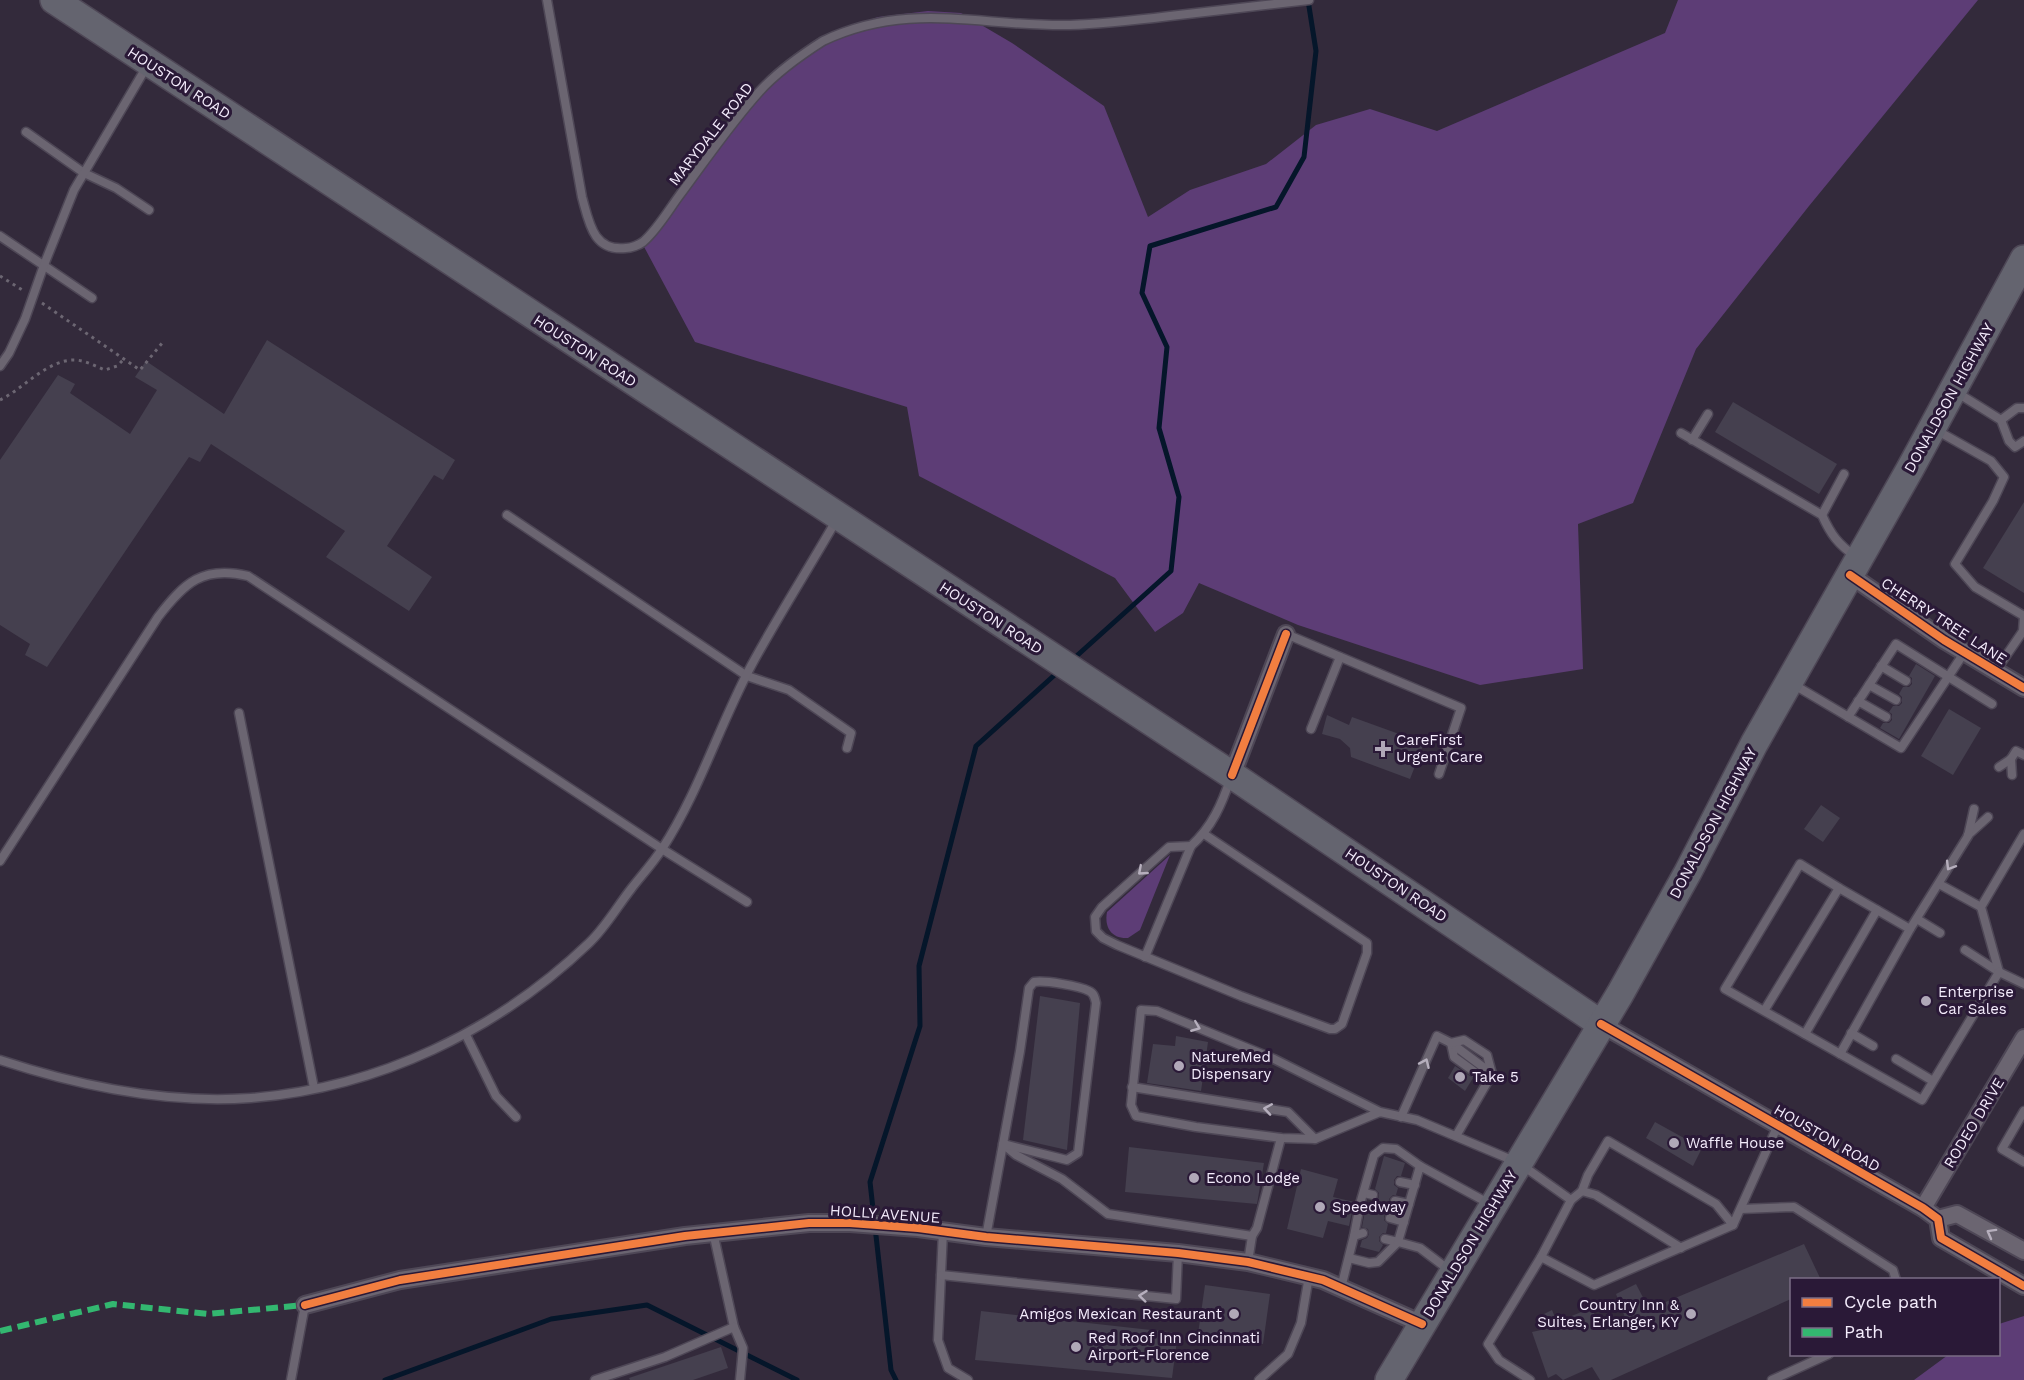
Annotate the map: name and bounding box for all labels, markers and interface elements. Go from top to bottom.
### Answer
street label: HOUSTON ROAD [124,43,234,123]
street label: MARYDALE ROAD [665,79,757,189]
street label: HOUSTON ROAD [530,311,640,391]
street label: DONALDSON HIGHWAY [1900,320,1998,476]
street label: CHERRY TREE LANE [1878,574,2010,668]
street label: HOUSTON ROAD [936,578,1046,658]
place label: CareFirst Urgent Care [1396,731,1483,766]
marker: CareFirst Urgent Care [1374,740,1392,758]
street label: DONALDSON HIGHWAY [1666,744,1761,902]
street label: HOUSTON ROAD [1341,844,1451,926]
one-way arrow [1946,860,1957,870]
one-way arrow [1138,864,1149,875]
place label: Enterprise Car Sales [1938,983,2014,1018]
marker: Enterprise Car Sales [1919,994,1933,1008]
one-way arrow [1190,1020,1201,1032]
place label: NatureMed Dispensary [1191,1048,1271,1083]
marker: NatureMed Dispensary [1172,1059,1186,1073]
one-way arrow [1418,1059,1430,1070]
place label: Take 5 [1472,1068,1519,1086]
marker: Take 5 [1453,1070,1467,1084]
street label: RODEO DRIVE [1940,1075,2008,1171]
street label: HOUSTON ROAD [1771,1100,1883,1176]
one-way arrow [1264,1103,1274,1116]
place label: Waffle House [1686,1134,1784,1152]
marker: Waffle House [1667,1136,1681,1150]
street label: DONALDSON HIGHWAY [1419,1167,1521,1321]
place label: Econo Lodge [1206,1169,1300,1187]
marker: Econo Lodge [1187,1171,1201,1185]
place label: Speedway [1332,1198,1406,1216]
marker: Speedway [1313,1200,1327,1214]
street label: HOLLY AVENUE [829,1201,941,1227]
one-way arrow [1987,1228,1997,1240]
legend [1790,1278,2000,1356]
one-way arrow [1138,1290,1148,1303]
text: Cycle path [1844,1291,1938,1312]
place label: Country Inn & Suites, Erlanger, KY [1537,1296,1680,1331]
place label: Amigos Mexican Restaurant [1019,1305,1223,1323]
marker: Amigos Mexican Restaurant [1227,1307,1241,1321]
marker: Country Inn & Suites, Erlanger, KY [1684,1307,1698,1321]
text: Path [1844,1321,1884,1342]
place label: Red Roof Inn Cincinnati Airport-Florence [1088,1329,1260,1364]
marker: Red Roof Inn Cincinnati Airport-Florence [1069,1340,1083,1354]

